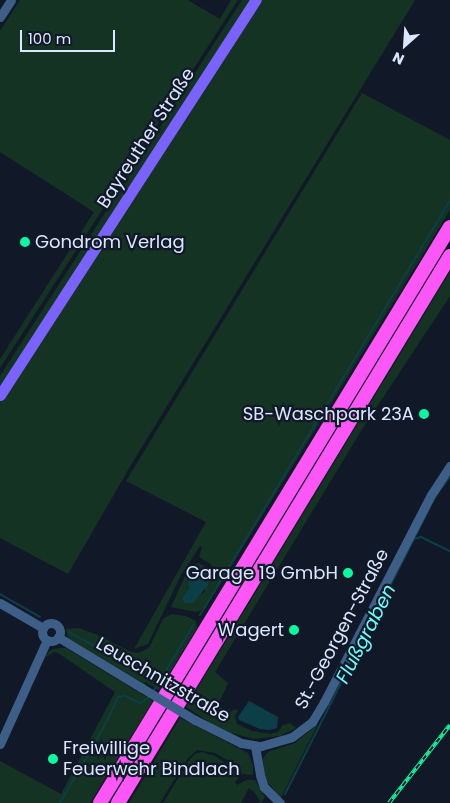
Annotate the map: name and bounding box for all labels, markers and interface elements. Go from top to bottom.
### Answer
scale bar [22,20,118,52]
north arrow [380,20,430,70]
text: 100 m [28,28,71,49]
text: N [389,47,408,70]
street label: Bayreuther Straße [93,64,199,212]
place label: Gondrom Verlag [35,231,185,253]
marker: Gondrom Verlag [19,236,31,248]
place label: SB-Waschpark 23A [243,403,414,425]
marker: SB-Waschpark 23A [418,408,430,420]
street label: St.-Georgen-Straße [291,545,393,713]
place label: Garage 19 GmbH [186,562,338,584]
marker: Garage 19 GmbH [342,567,354,579]
water label: Flußgraben [331,580,401,688]
place label: Wagert [218,619,284,641]
marker: Wagert [288,624,300,636]
street label: Leuschnitzstraße [92,633,234,727]
place label: Freiwillige Feuerwehr Bindlach [63,738,240,781]
marker: Freiwillige Feuerwehr Bindlach [47,753,59,765]

